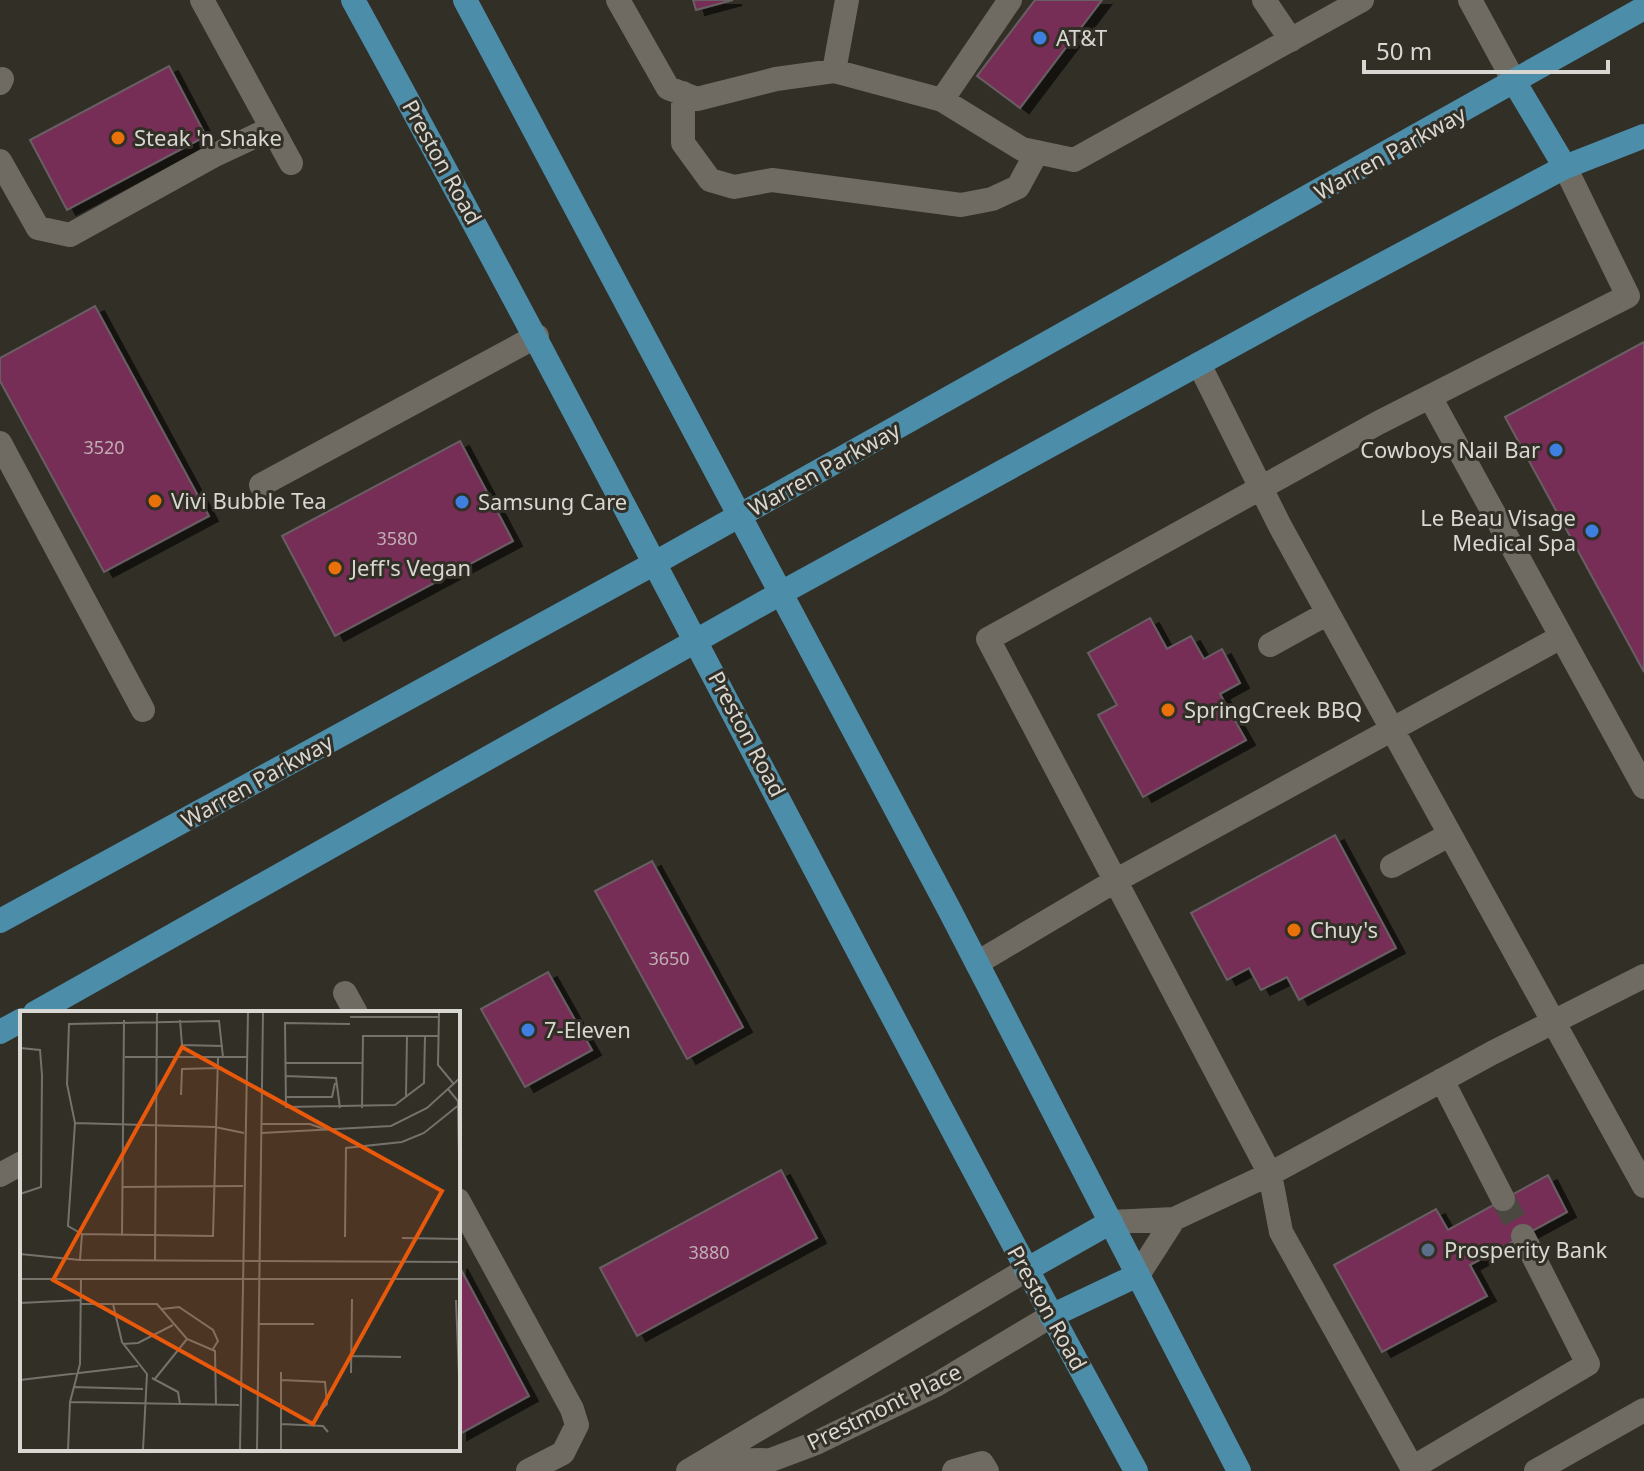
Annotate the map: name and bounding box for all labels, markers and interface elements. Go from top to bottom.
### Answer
place label: AT&T [1056,22,1107,52]
scale bar [1364,24,1608,74]
marker: AT&T [1031,29,1049,47]
text: 50 m [1376,34,1432,67]
street label: Preston Road [396,94,490,229]
street label: Warren Parkway [1308,98,1471,206]
place label: Steak 'n Shake [134,122,282,152]
marker: Steak 'n Shake [109,129,127,147]
street label: Warren Parkway [742,414,905,522]
place label: Cowboys Nail Bar [1360,434,1540,464]
house number: 3520 [83,435,125,459]
marker: Cowboys Nail Bar [1547,441,1565,459]
place label: Vivi Bubble Tea [171,485,327,515]
place label: Samsung Care [478,486,627,516]
marker: Vivi Bubble Tea [146,492,164,510]
marker: Samsung Care [453,493,471,511]
place label: Le Beau Visage Medical Spa [1420,502,1576,557]
marker: Le Beau Visage Medical Spa [1583,522,1601,540]
house number: 3580 [376,526,418,550]
place label: Jeff's Vegan [349,552,471,582]
marker: Jeff's Vegan [326,559,344,577]
street label: Preston Road [702,665,794,802]
place label: SpringCreek BBQ [1184,694,1362,724]
marker: SpringCreek BBQ [1159,701,1177,719]
street label: Warren Parkway [175,726,338,834]
place label: Chuy's [1310,914,1378,944]
marker: Chuy's [1285,921,1303,939]
house number: 3650 [648,946,690,970]
inset map [20,1011,460,1451]
place label: 7-Eleven [544,1014,631,1044]
marker: 7-Eleven [519,1021,537,1039]
place label: Prosperity Bank [1444,1234,1608,1264]
house number: 3880 [688,1240,730,1264]
street label: Preston Road [1001,1240,1095,1375]
marker: Prosperity Bank [1419,1241,1437,1259]
street label: Prestmont Place [801,1356,966,1456]

